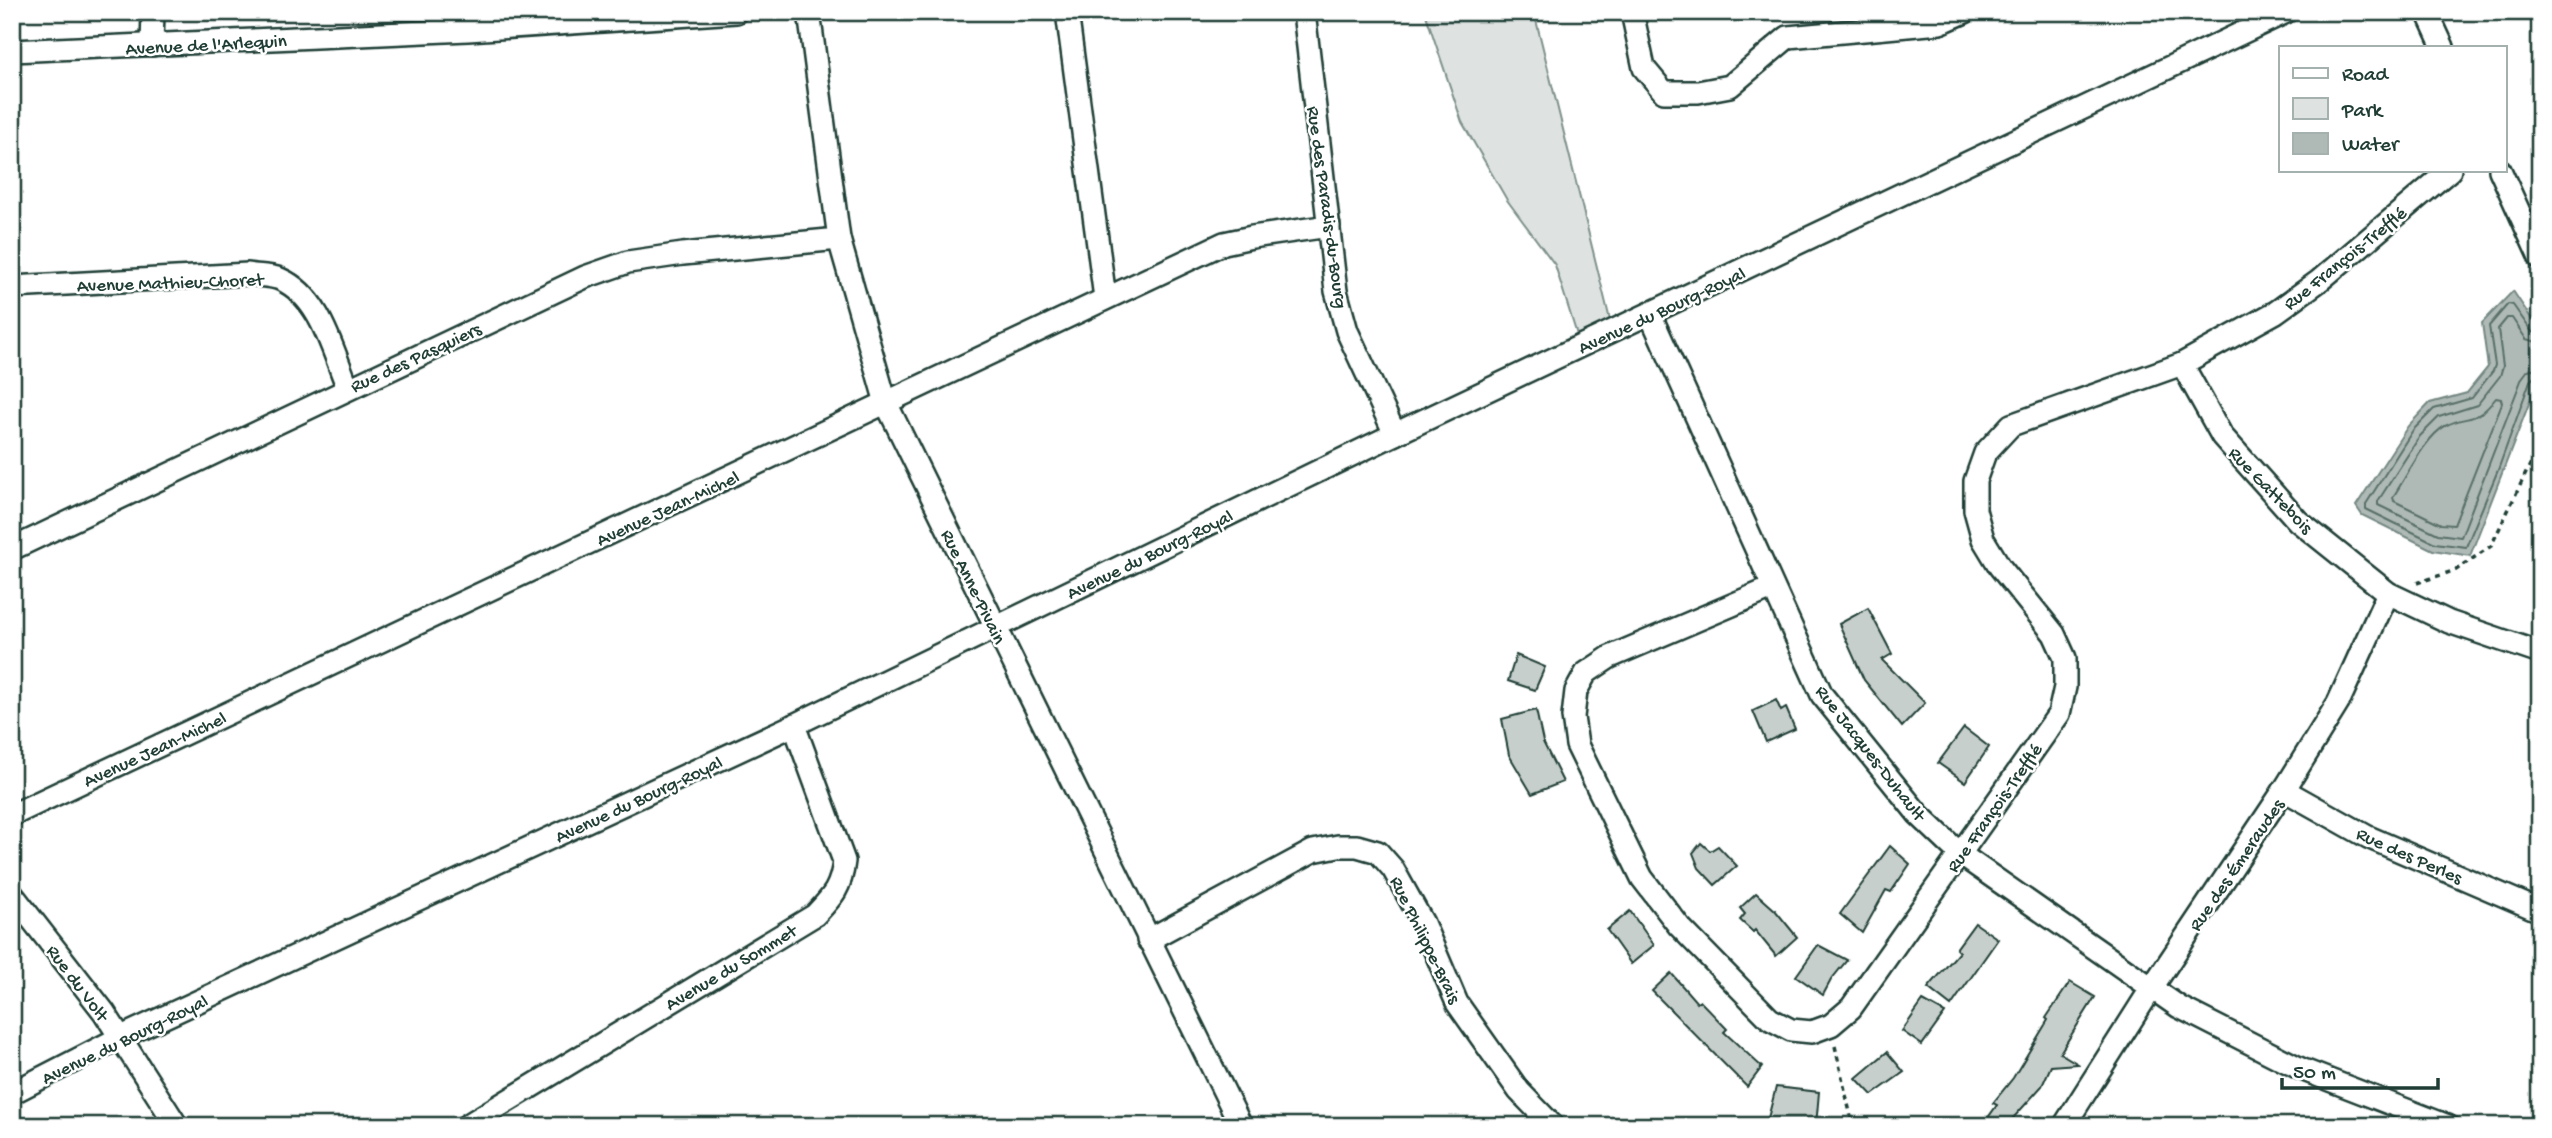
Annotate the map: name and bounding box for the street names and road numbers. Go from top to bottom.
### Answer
street label: Avenue de l'Arlequin [125,31,287,62]
street label: Rue des Paradis-du-Bourg [1300,105,1351,310]
street label: Rue François-Trefflé [2280,203,2413,317]
street label: Avenue du Bourg-Royal [1575,263,1750,361]
street label: Avenue Mathieu-Choret [76,270,266,299]
street label: Rue des Pasquiers [347,318,486,400]
street label: Rue Gattebois [2222,443,2317,540]
street label: Avenue Jean-Michel [593,467,744,553]
street label: Avenue du Bourg-Royal [1064,506,1237,606]
street label: Rue Anne-Pivain [934,526,1010,649]
street label: Rue Jacques-Duhault [1809,682,1931,828]
street label: Avenue Jean-Michel [80,708,231,794]
street label: Rue François-Trefflé [1943,740,2049,878]
street label: Avenue du Bourg-Royal [552,752,727,850]
street label: Rue des Émeraudes [2185,795,2291,937]
street label: Rue des Perles [2352,824,2466,891]
street label: Rue Philippe-Brais [1383,873,1465,1009]
street label: Avenue du Sommet [662,920,804,1017]
street label: Rue du Volt [40,941,114,1029]
street label: Avenue du Bourg-Royal [39,991,212,1091]

